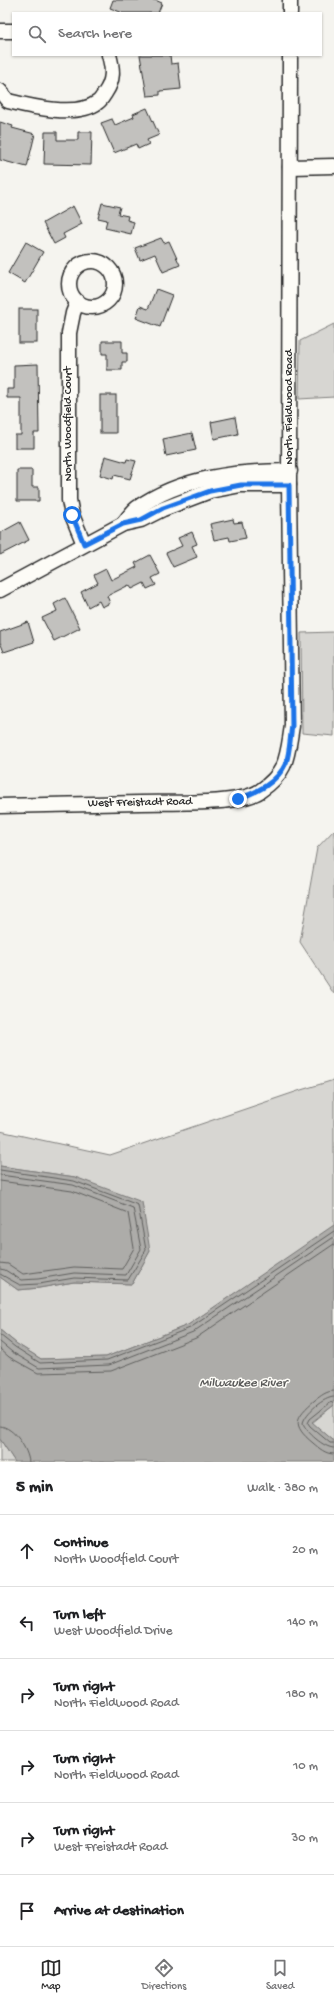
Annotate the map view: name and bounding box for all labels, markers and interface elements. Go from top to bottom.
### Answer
search box [12,12,322,56]
icon: search [26,23,48,45]
text: Search here [58,25,132,43]
street label: North Fieldwood Road [283,349,297,464]
street label: North Woodfield Court [62,366,76,481]
route start [63,506,81,524]
route end [229,790,247,808]
street label: West Freistadt Road [88,795,193,811]
water label: Milwaukee River [199,1376,289,1391]
text: 5 min [16,1478,53,1498]
text: Walk · 380 m [247,1481,318,1496]
text: Continue [54,1534,108,1552]
icon: ahead [16,1540,38,1562]
text: 20 m [292,1543,318,1558]
text: North Woodfield Court [54,1552,178,1567]
text: Turn left [54,1606,105,1624]
icon: left [16,1612,38,1634]
text: 140 m [287,1615,318,1630]
text: West Woodfield Drive [54,1624,173,1639]
text: Turn right [54,1678,114,1696]
icon: right [16,1684,38,1706]
text: 180 m [286,1687,318,1702]
text: North Fieldwood Road [54,1696,179,1711]
text: Turn right [54,1750,114,1768]
icon: right [16,1756,38,1778]
text: 10 m [293,1759,318,1774]
text: North Fieldwood Road [54,1768,179,1783]
text: Turn right [54,1822,114,1840]
icon: right [16,1828,38,1850]
text: 30 m [292,1831,318,1846]
text: West Freistadt Road [54,1840,167,1855]
icon: arrive [16,1900,38,1922]
text: Arrive at destination [54,1902,184,1920]
tab: Map [40,1957,62,1993]
tab: Directions [142,1957,186,1993]
tab: Saved [266,1957,294,1993]

